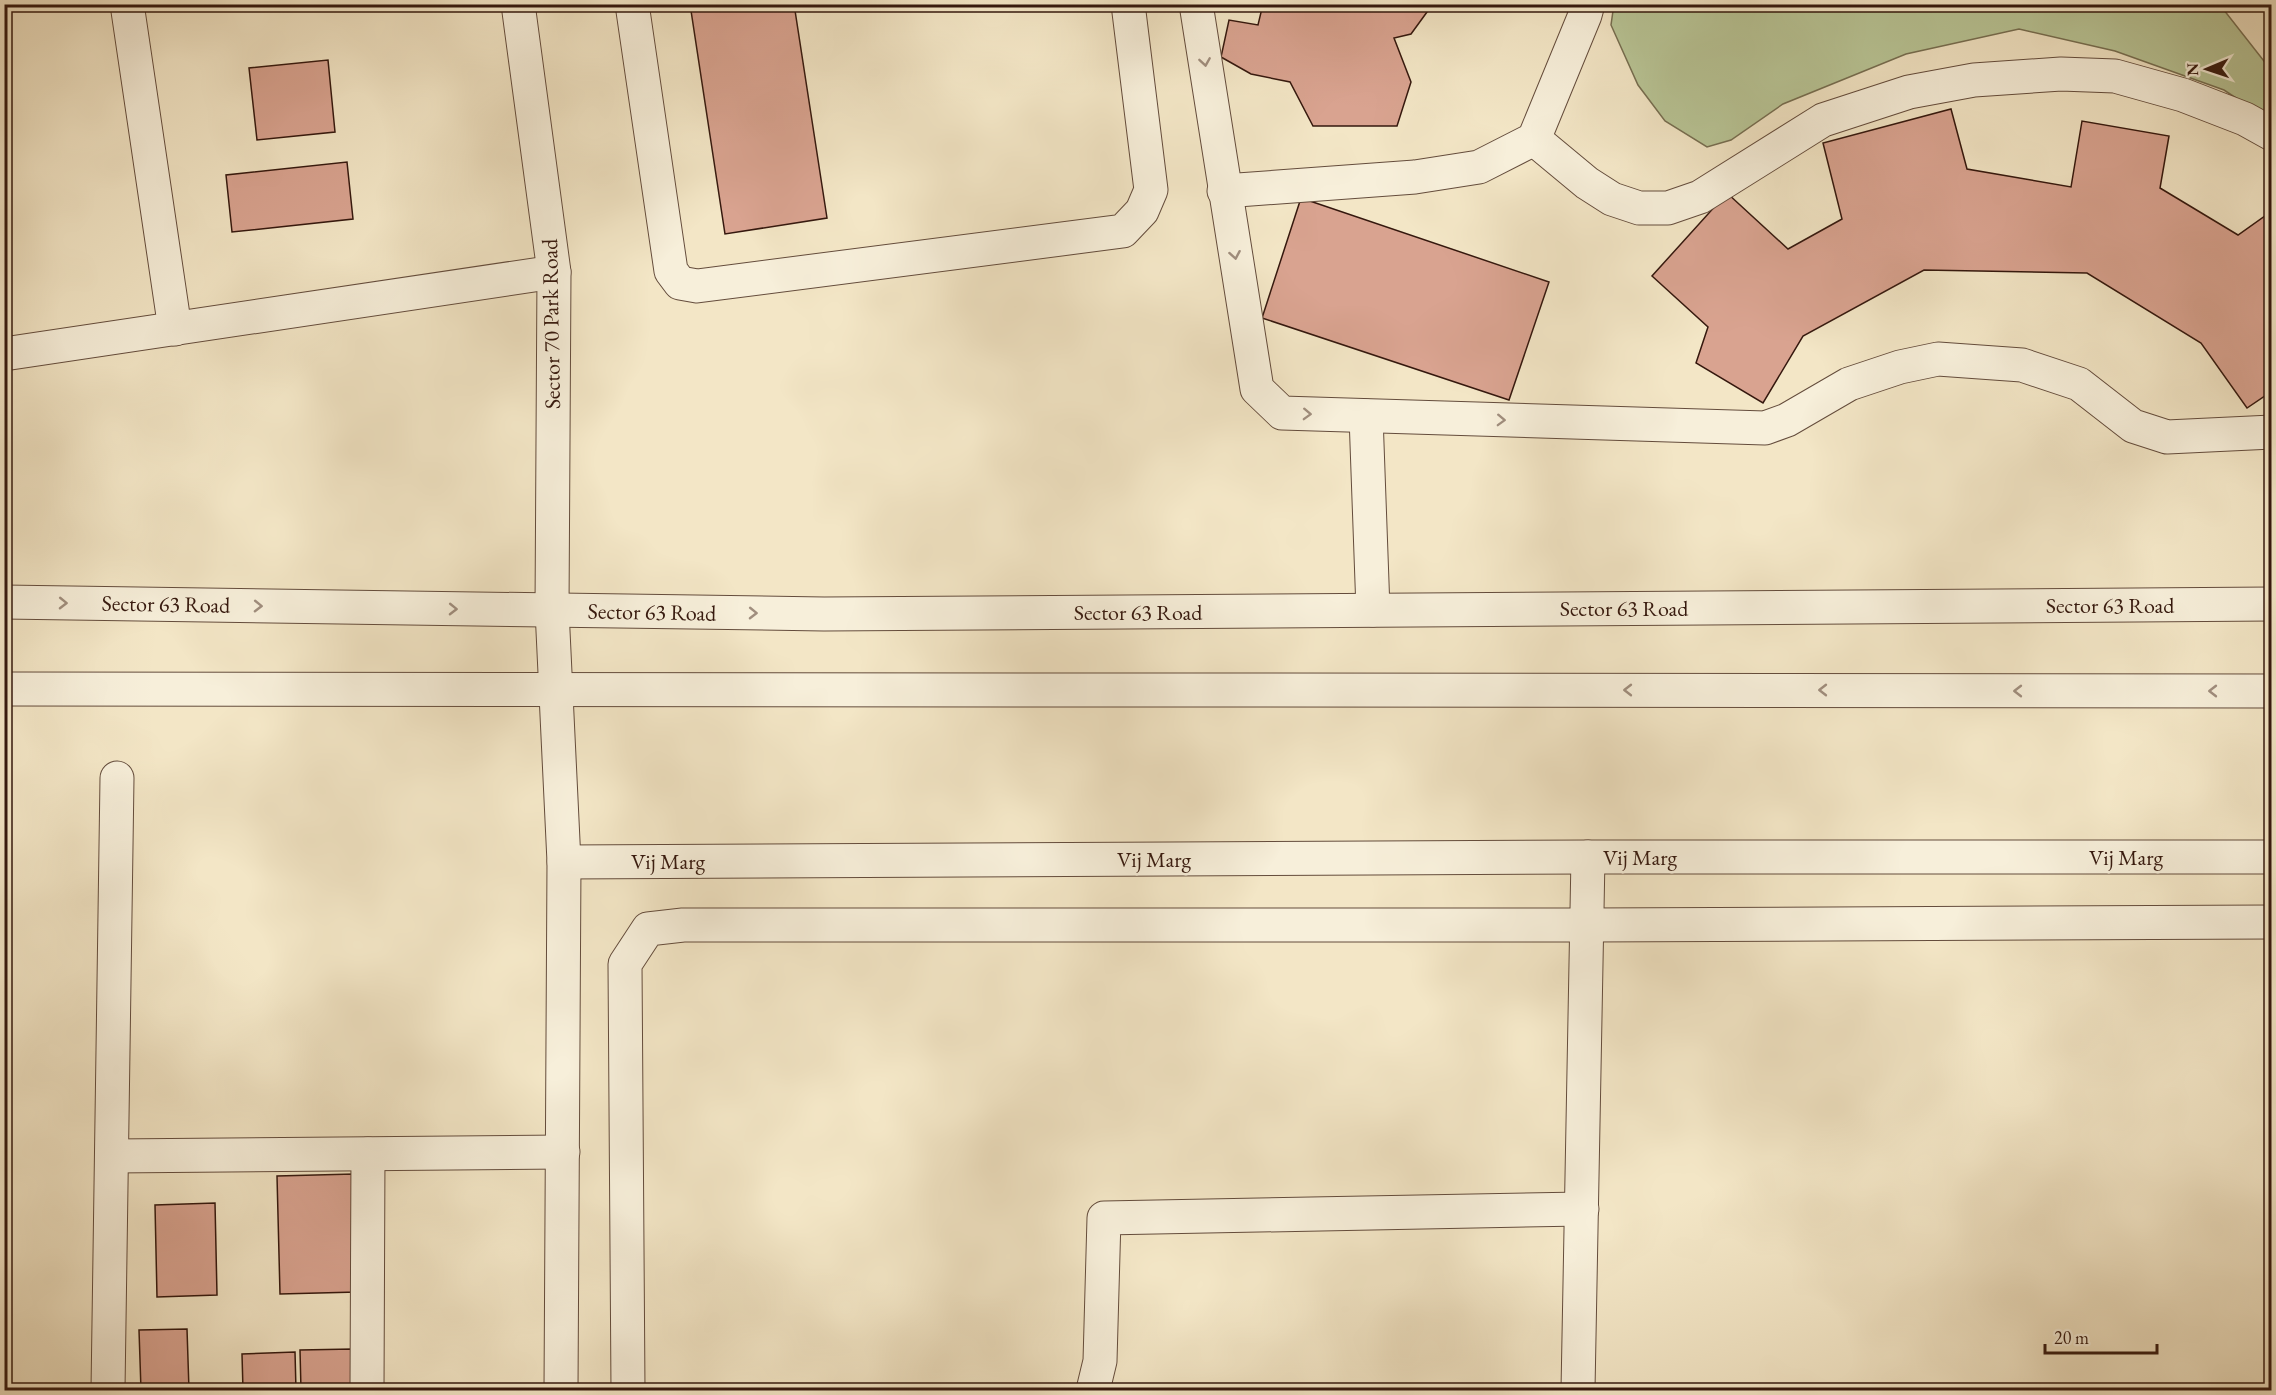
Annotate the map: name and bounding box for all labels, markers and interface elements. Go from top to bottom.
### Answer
north arrow [2177,39,2237,99]
one-way arrow [1198,58,1210,67]
text: N [2182,63,2203,76]
street label: Sector 70 Park Road [535,238,567,410]
one-way arrow [1228,250,1241,260]
one-way arrow [1302,408,1311,420]
one-way arrow [1497,414,1506,426]
street label: Sector 63 Road [101,588,231,620]
street label: Sector 63 Road [2046,591,2175,620]
street label: Sector 63 Road [1560,594,1689,623]
street label: Sector 63 Road [587,596,717,628]
one-way arrow [58,597,67,609]
street label: Sector 63 Road [1074,598,1203,627]
one-way arrow [253,600,262,612]
one-way arrow [448,602,457,615]
one-way arrow [748,607,757,619]
one-way arrow [1624,684,1633,696]
one-way arrow [1819,684,1828,696]
one-way arrow [2014,685,2023,697]
one-way arrow [2209,685,2218,697]
street label: Vij Marg [1603,843,1678,872]
street label: Vij Marg [2089,843,2164,872]
street label: Vij Marg [1117,845,1192,874]
street label: Vij Marg [631,847,706,876]
scale bar [2045,1317,2158,1355]
text: 20 m [2054,1326,2089,1349]

